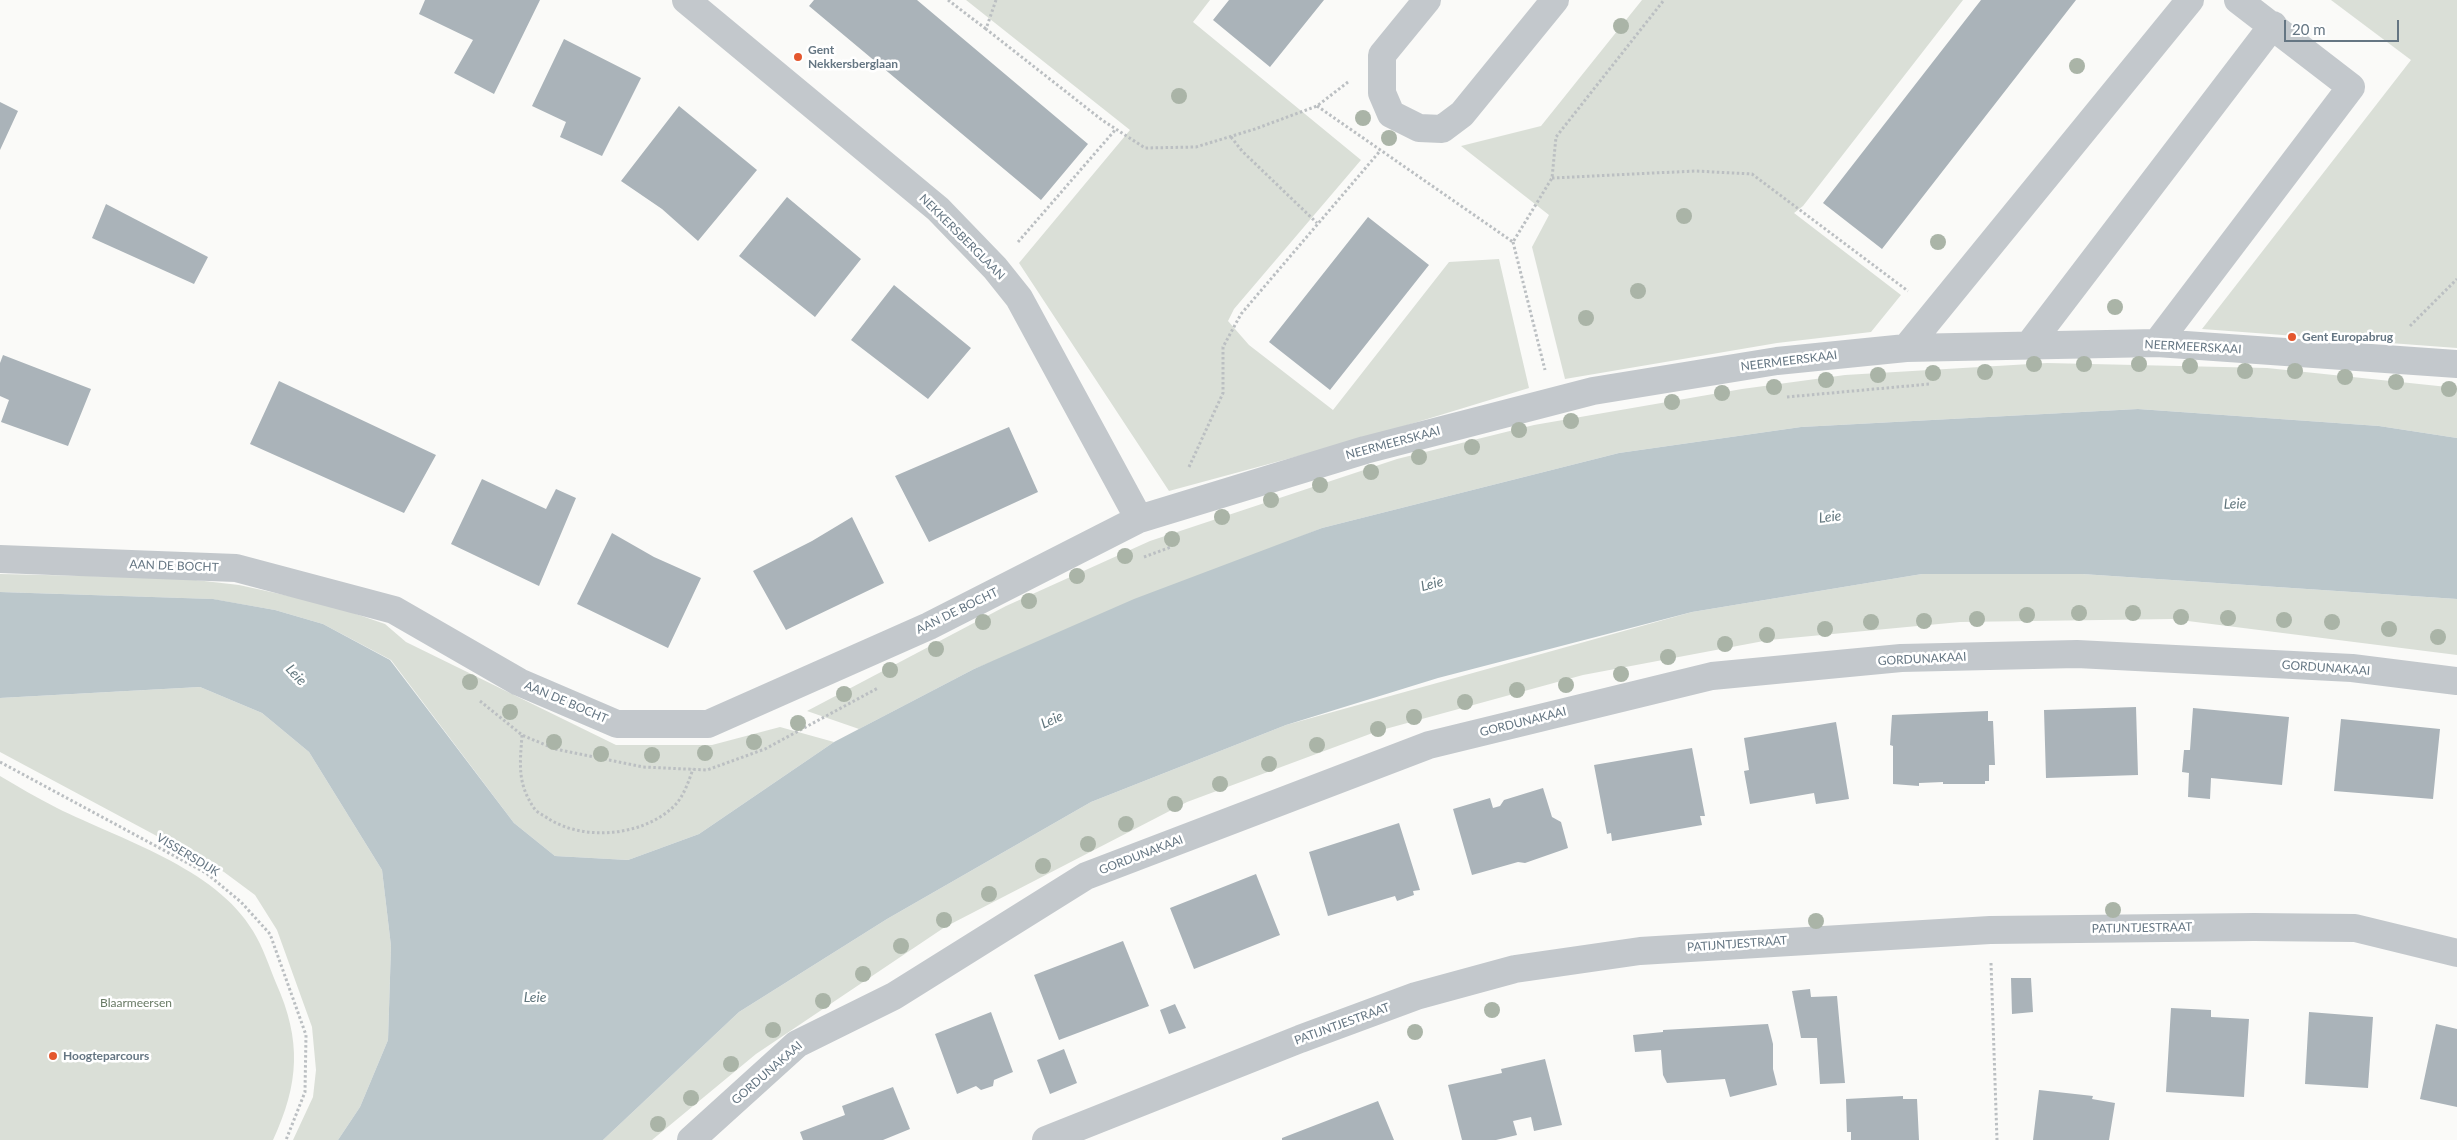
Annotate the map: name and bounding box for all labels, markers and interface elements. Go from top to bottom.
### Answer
scale bar [2287,10,2402,42]
text: 20 m [2292,20,2326,38]
place label: Gent Nekkersberglaan [808,43,898,71]
marker: Gent Nekkersberglaan [792,51,804,63]
street label: NEKKERSBERGLAAN [916,191,1008,283]
place label: Gent Europabrug [2302,330,2393,344]
marker: Gent Europabrug [2286,331,2298,343]
street label: NEERMEERSKAAI [2144,337,2242,357]
street label: NEERMEERSKAAI [1740,348,1838,374]
street label: NEERMEERSKAAI [1344,423,1442,463]
water label: Leie [2223,495,2247,513]
water label: Leie [1818,507,1842,527]
street label: AAN DE BOCHT [129,557,219,575]
water label: Leie [1419,573,1445,595]
street label: AAN DE BOCHT [914,585,1000,637]
street label: GORDUNAKAAI [1877,649,1967,669]
street label: GORDUNAKAAI [2281,658,2371,678]
water label: Leie [282,661,310,689]
street label: AAN DE BOCHT [522,678,610,726]
street label: GORDUNAKAAI [1478,704,1568,740]
water label: Leie [1038,708,1066,732]
street label: VISSERSDIJK [154,831,222,879]
street label: GORDUNAKAAI [1097,832,1185,878]
street label: PATIJNTJESTRAAT [2092,920,2192,936]
street label: PATIJNTJESTRAAT [1686,933,1788,955]
water label: Leie [524,989,546,1005]
park label: Blaarmeersen [100,996,172,1010]
street label: PATIJNTJESTRAAT [1292,1000,1392,1048]
street label: GORDUNAKAAI [729,1038,805,1108]
place label: Hoogteparcours [63,1049,149,1063]
marker: Hoogteparcours [47,1050,59,1062]

